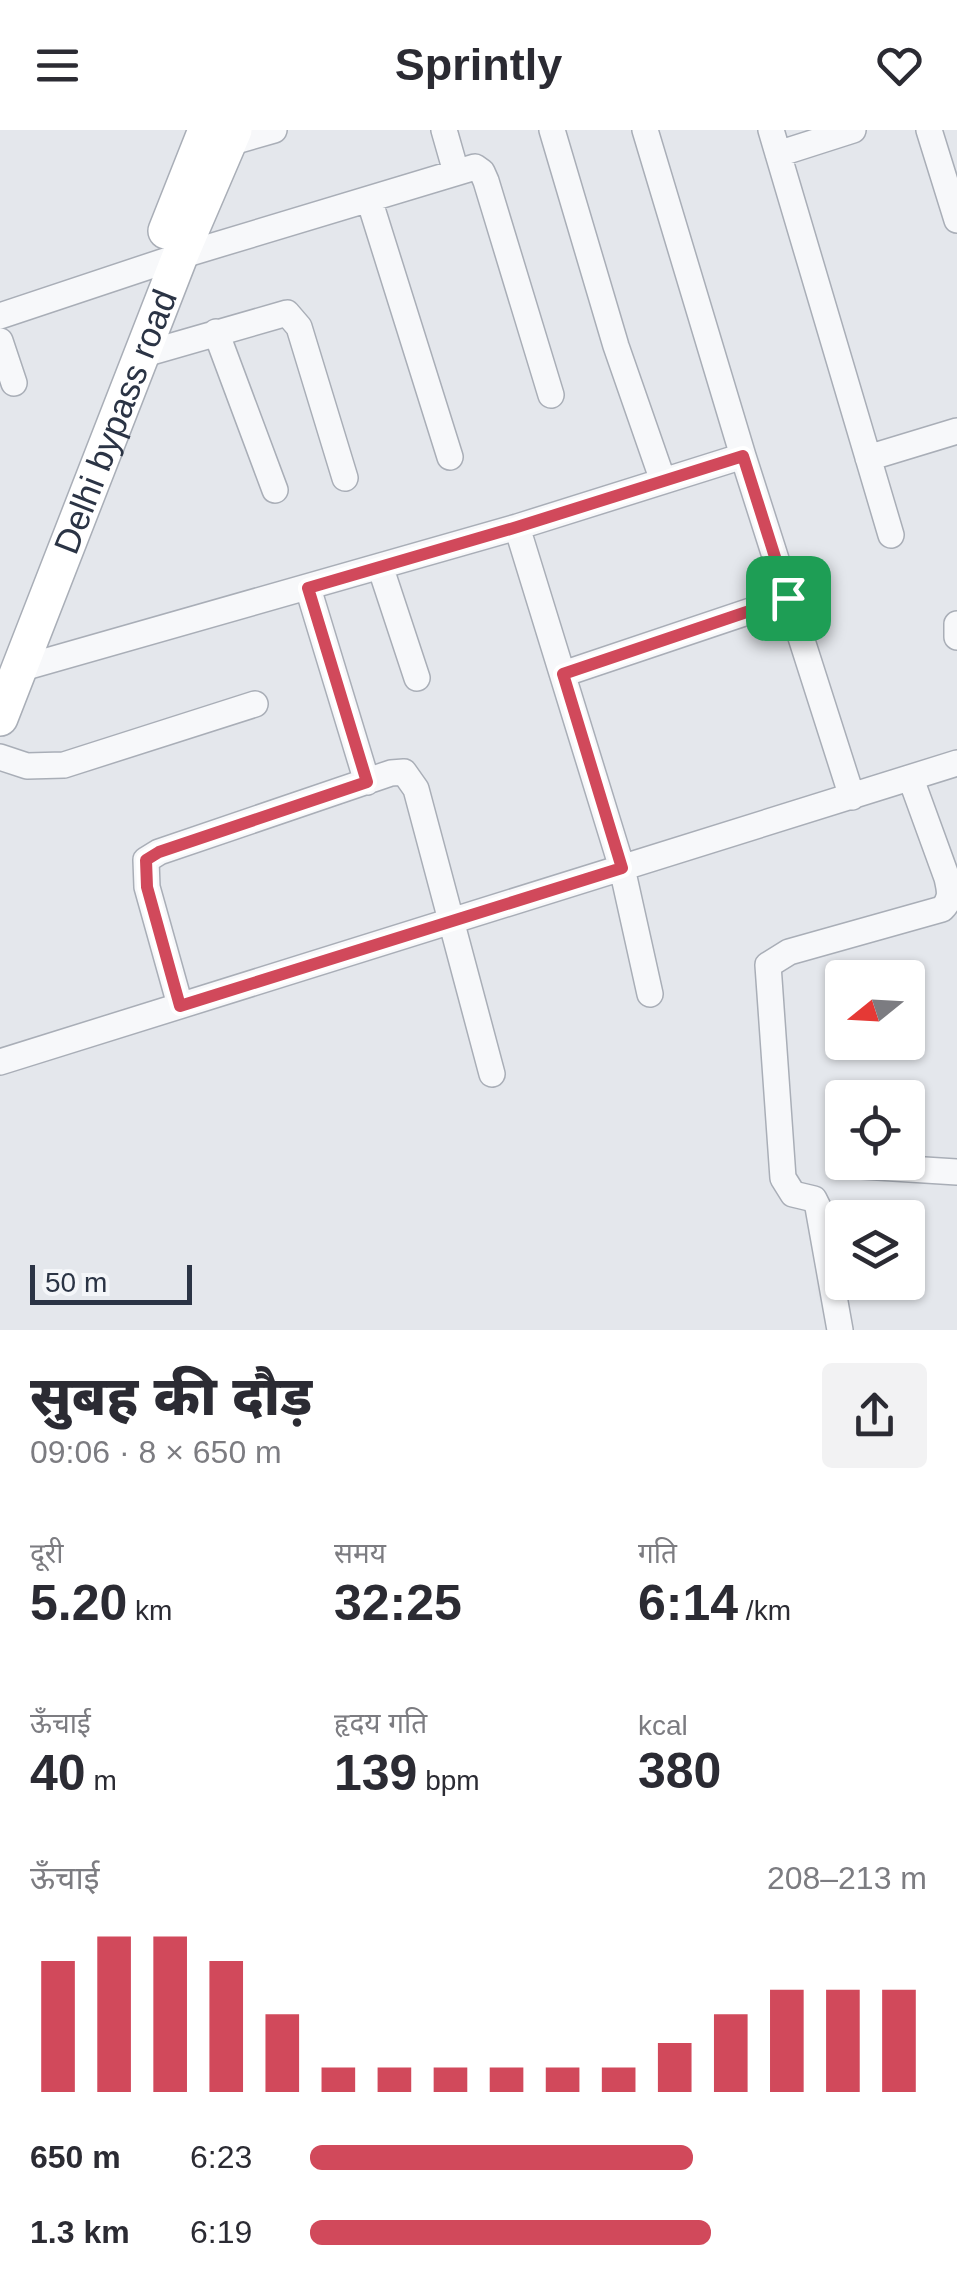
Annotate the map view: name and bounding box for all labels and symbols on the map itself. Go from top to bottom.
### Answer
street label: Delhi bypass road [46,284,184,559]
pin [746,556,831,641]
north arrow [825,960,925,1060]
scale bar [30,1260,192,1304]

